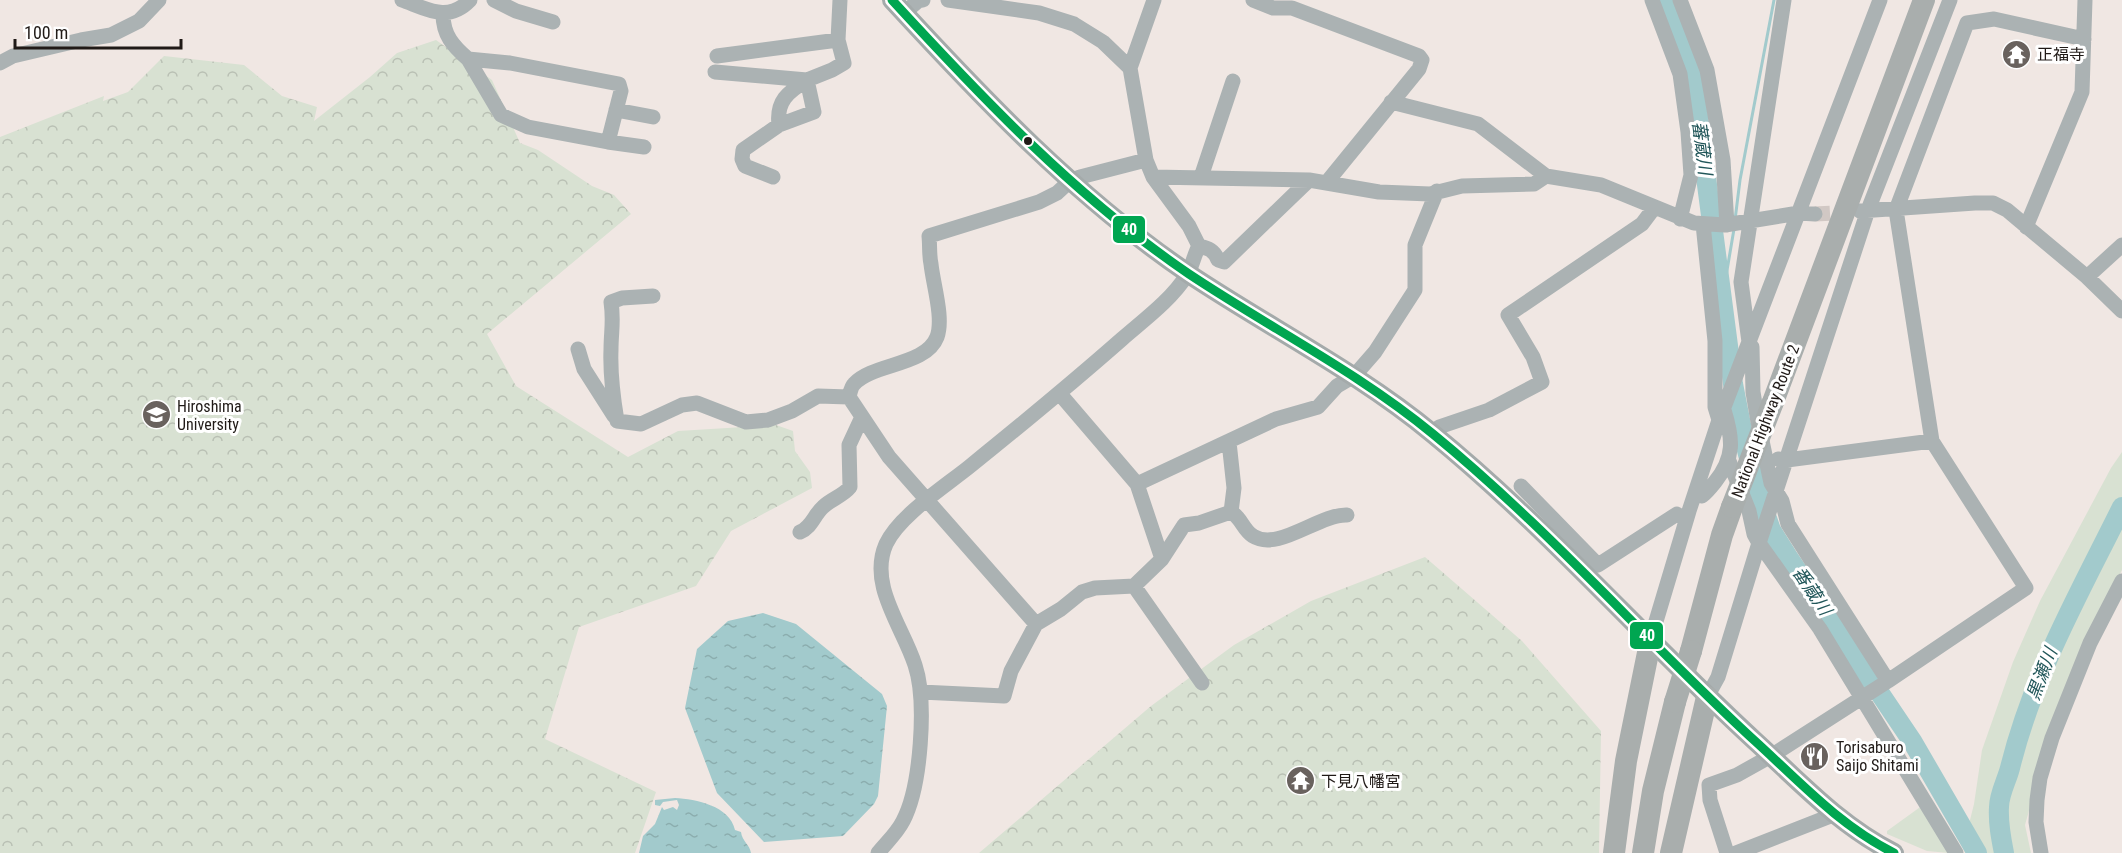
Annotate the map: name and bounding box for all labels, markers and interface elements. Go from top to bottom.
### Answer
scale bar [15,12,182,50]
text: 100 m [24,22,68,43]
temple icon: 正福寺 [2000,38,2032,70]
place label: 正福寺 [2037,45,2085,64]
water label: 蕃蔵川 [1689,120,1716,178]
unlabelled marker [1022,135,1034,147]
line badge: 40 [1112,215,1146,244]
text: 40 [1121,220,1137,239]
street label: National Highway Route 2 [1728,342,1803,500]
place label: Hiroshima University [177,397,242,434]
school or university icon: Hiroshima University [140,399,172,431]
water label: 番蔵川 [1789,562,1837,621]
line badge: 40 [1629,621,1664,650]
text: 40 [1639,626,1655,645]
water label: 黒瀬川 [2022,643,2062,703]
place label: Torisaburo Saijo Shitami [1836,738,1919,775]
restaurant icon: Torisaburo Saijo Shitami [1799,740,1831,772]
temple icon: 下見八幡宮 [1284,765,1316,797]
place label: 下見八幡宮 [1321,772,1401,791]

